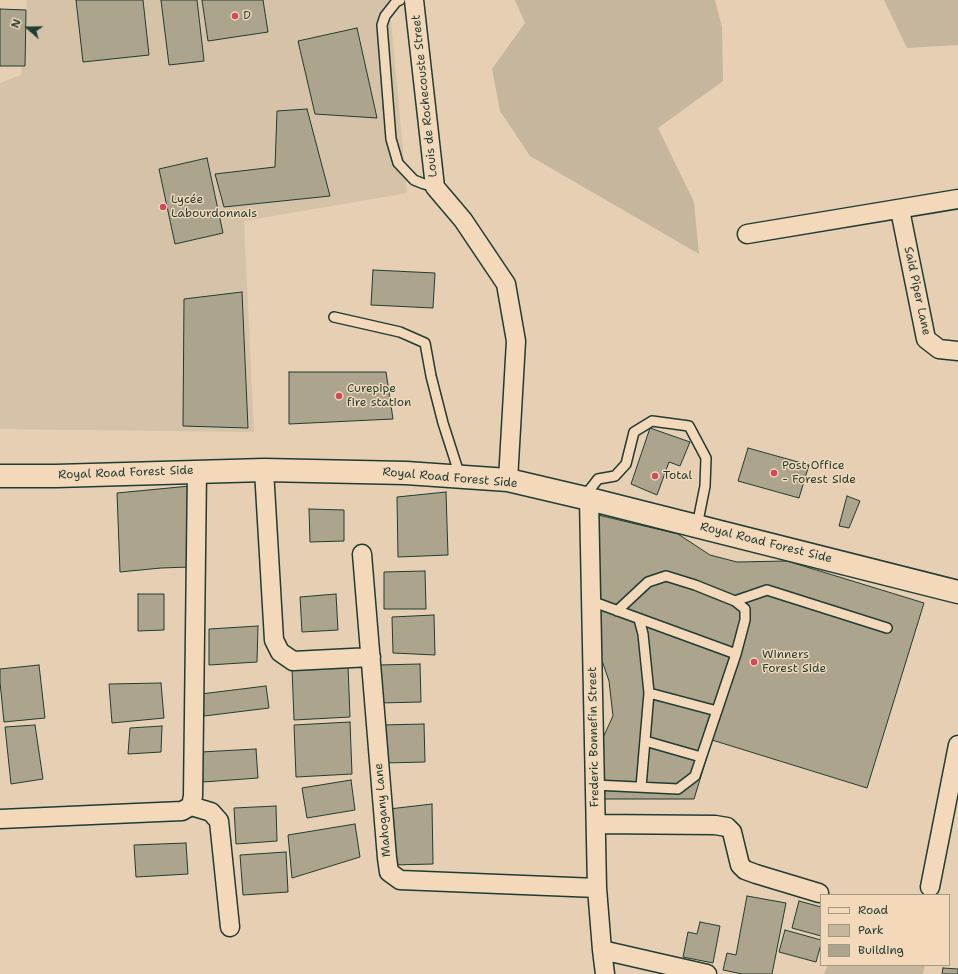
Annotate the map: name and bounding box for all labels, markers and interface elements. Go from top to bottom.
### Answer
north arrow [8,8,48,48]
place label: D [243,9,251,23]
marker: D [230,11,240,21]
street label: Louis de Rochecouste Street [409,14,441,178]
text: N [8,17,25,30]
place label: Lycée Labourdonnais [171,193,257,221]
marker: Lycée Labourdonnais [158,202,168,212]
street label: Said Piper Lane [901,245,933,337]
place label: Curepipe fire station [347,382,411,410]
marker: Curepipe fire station [334,391,344,401]
place label: Post Office - Forest Side [782,459,856,487]
street label: Royal Road Forest Side [58,463,194,483]
street label: Royal Road Forest Side [382,465,518,491]
marker: Post Office - Forest Side [769,468,779,478]
place label: Total [663,469,692,483]
marker: Total [650,471,660,481]
street label: Royal Road Forest Side [698,520,834,566]
place label: Winners Forest Side [762,648,826,676]
marker: Winners Forest Side [749,657,759,667]
street label: Frederic Bonnefin Street [586,667,602,807]
street label: Mahogany Lane [372,762,394,858]
legend [820,894,950,966]
text: Road [858,902,888,918]
text: Park [858,922,884,938]
text: Building [858,942,904,958]

